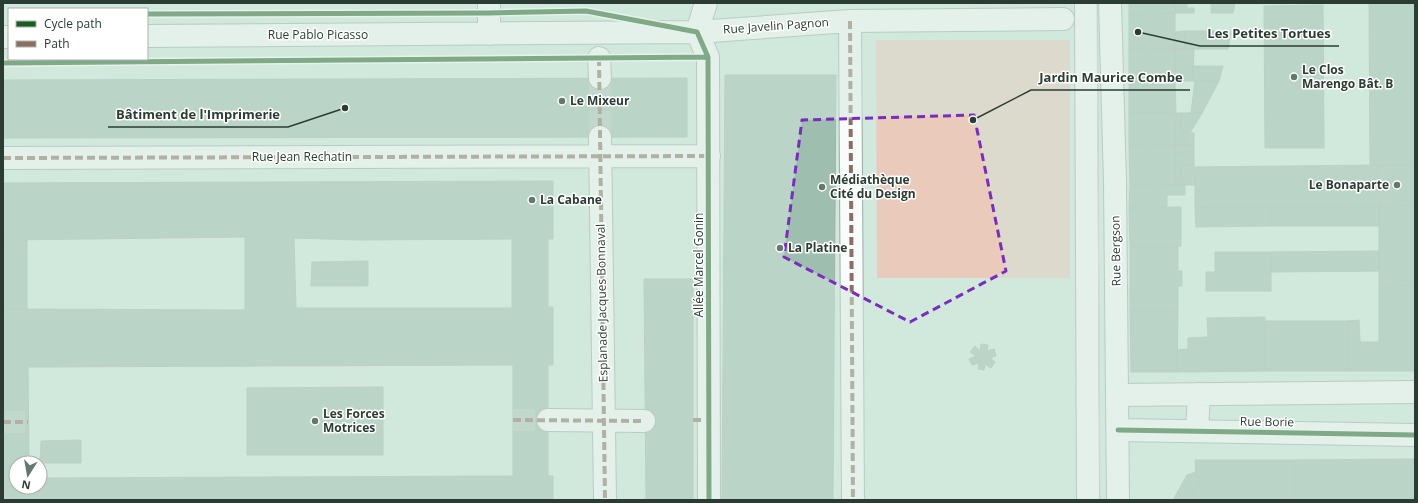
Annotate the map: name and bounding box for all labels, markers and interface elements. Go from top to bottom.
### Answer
legend [8,8,148,60]
street label: Rue Javelin Pagnon [722,13,829,38]
text: Cycle path [44,15,102,32]
callout: Les Petites Tortues [1200,21,1339,46]
text: Les Petites Tortues [1207,24,1331,42]
street label: Rue Pablo Picasso [268,26,368,43]
text: Path [44,35,70,52]
place label: Le Clos Marengo Bât. B [1302,61,1393,92]
callout: Jardin Maurice Combe [1031,65,1190,90]
text: Jardin Maurice Combe [1038,68,1183,86]
marker: Le Clos Marengo Bât. B [1289,72,1299,82]
place label: Le Mixeur [570,92,630,109]
marker: Le Mixeur [557,96,567,106]
callout: Bâtiment de l'Imprimerie [108,102,288,127]
text: Bâtiment de l'Imprimerie [116,105,280,123]
street label: Rue Jean Rechatin [252,148,352,165]
place label: Médiathèque Cité du Design [830,171,916,202]
place label: Le Bonaparte [1309,176,1389,193]
marker: Le Bonaparte [1392,180,1402,190]
marker: Médiathèque Cité du Design [817,182,827,192]
place label: La Cabane [540,191,602,208]
marker: La Cabane [527,195,537,205]
street label: Allée Marcel Gonin [690,213,707,317]
street label: Rue Bergson [1106,215,1125,287]
street label: Esplanade Jacques Bonnaval [592,224,611,382]
place label: La Platine [788,239,847,256]
marker: La Platine [775,243,785,253]
place label: Les Forces Motrices [323,405,385,436]
street label: Rue Borie [1240,413,1295,430]
marker: Les Forces Motrices [310,416,320,426]
north arrow [8,455,48,495]
text: N [20,477,32,494]

